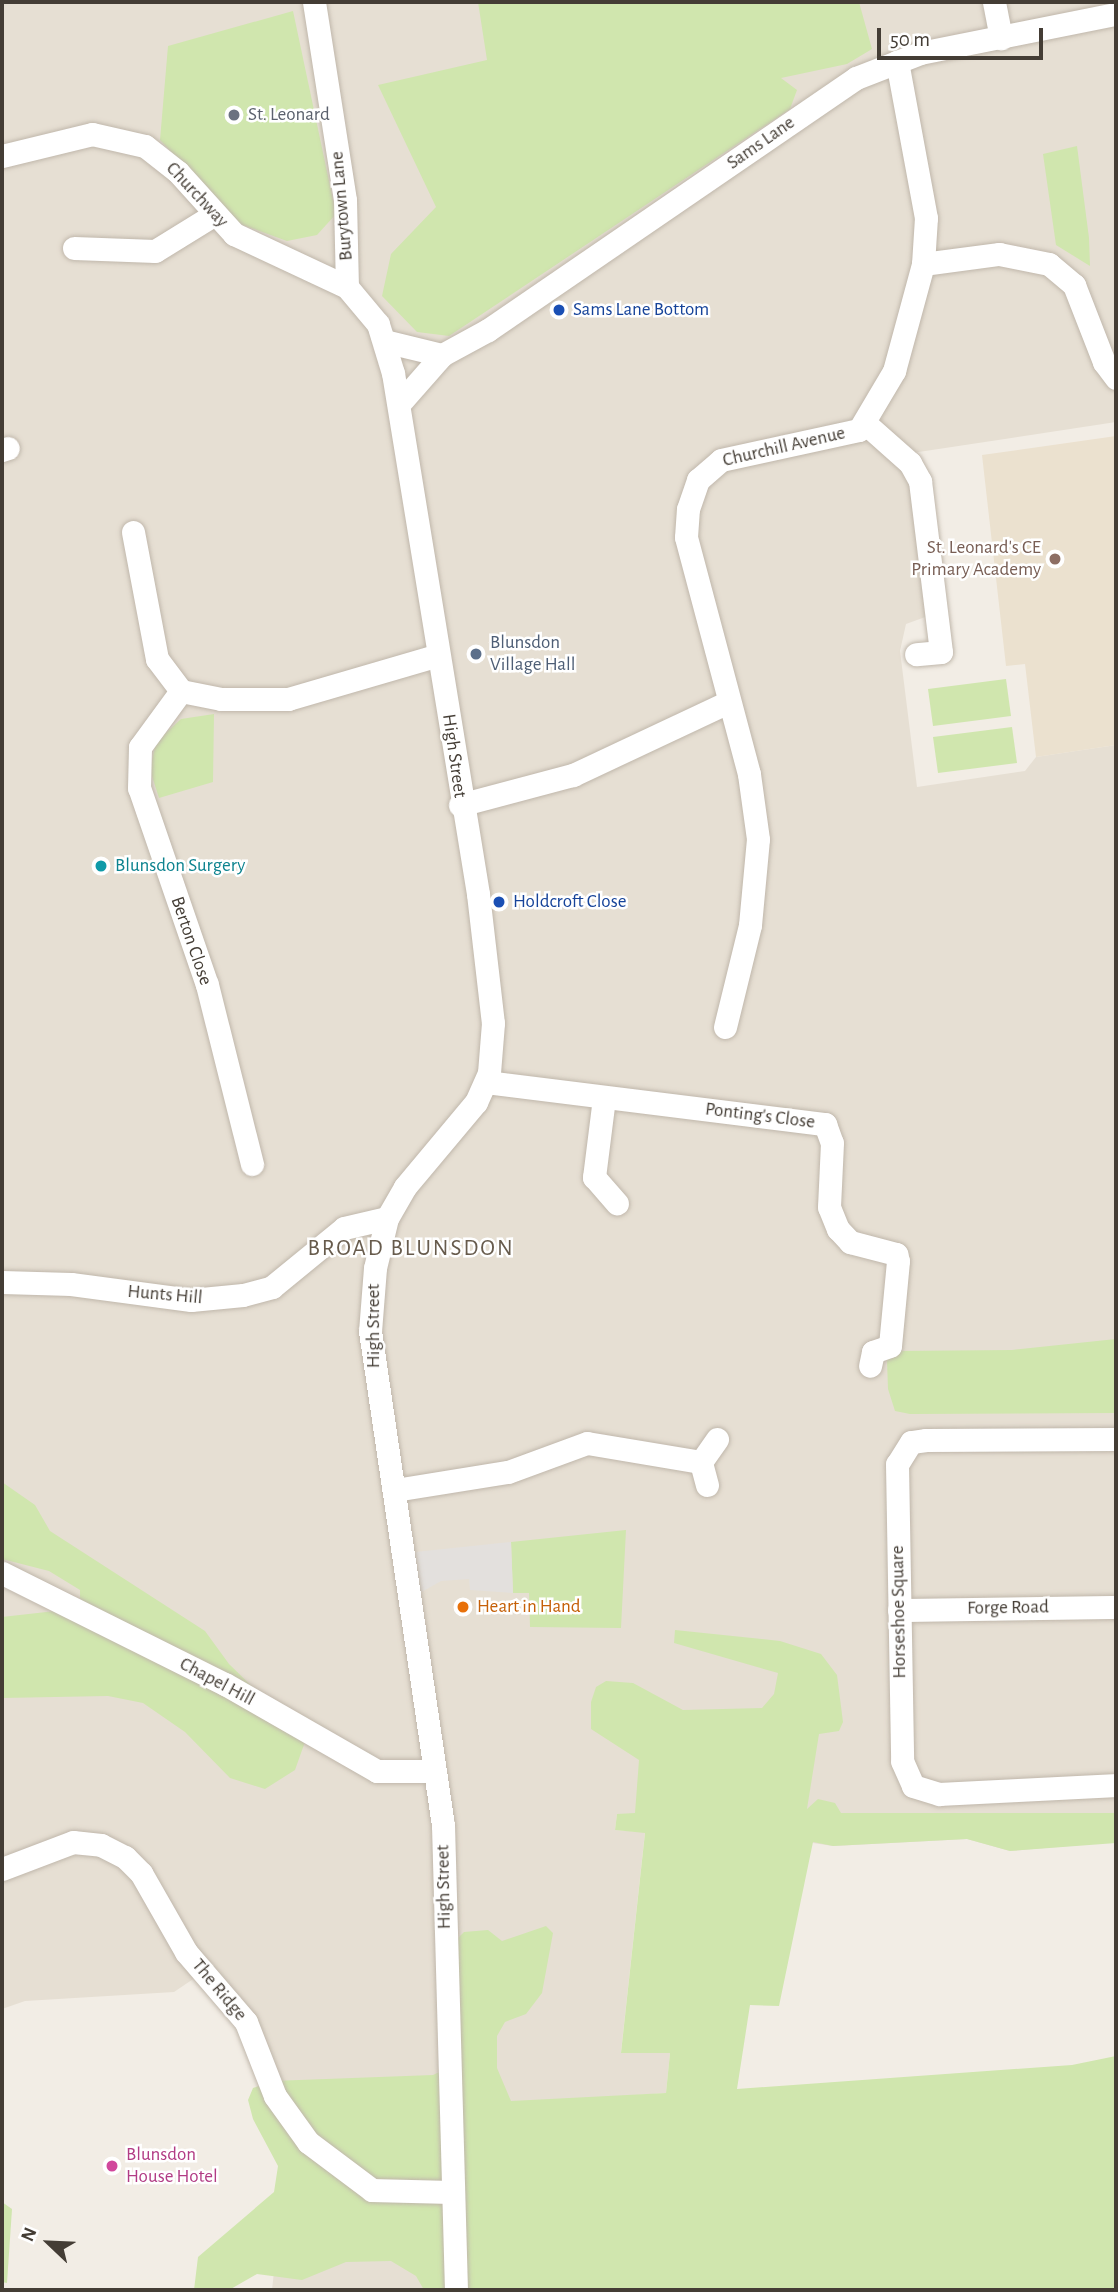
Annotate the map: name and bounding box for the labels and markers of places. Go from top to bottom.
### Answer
place label: St. Leonard [248,104,330,126]
marker: St. Leonard [226,107,242,123]
place label: Sams Lane Bottom [573,299,709,321]
marker: Sams Lane Bottom [551,302,567,318]
place label: St. Leonard's CE Primary Academy [911,537,1041,581]
marker: St. Leonard's CE Primary Academy [1047,551,1063,567]
place label: Blunsdon Village Hall [490,632,575,676]
marker: Blunsdon Village Hall [468,646,484,662]
place label: Blunsdon Surgery [115,855,245,877]
marker: Blunsdon Surgery [93,858,109,874]
place label: Holdcroft Close [513,891,626,913]
marker: Holdcroft Close [491,894,507,910]
place label: Heart in Hand [477,1596,581,1618]
marker: Heart in Hand [455,1599,471,1615]
place label: Blunsdon House Hotel [126,2144,218,2188]
marker: Blunsdon House Hotel [104,2158,120,2174]

